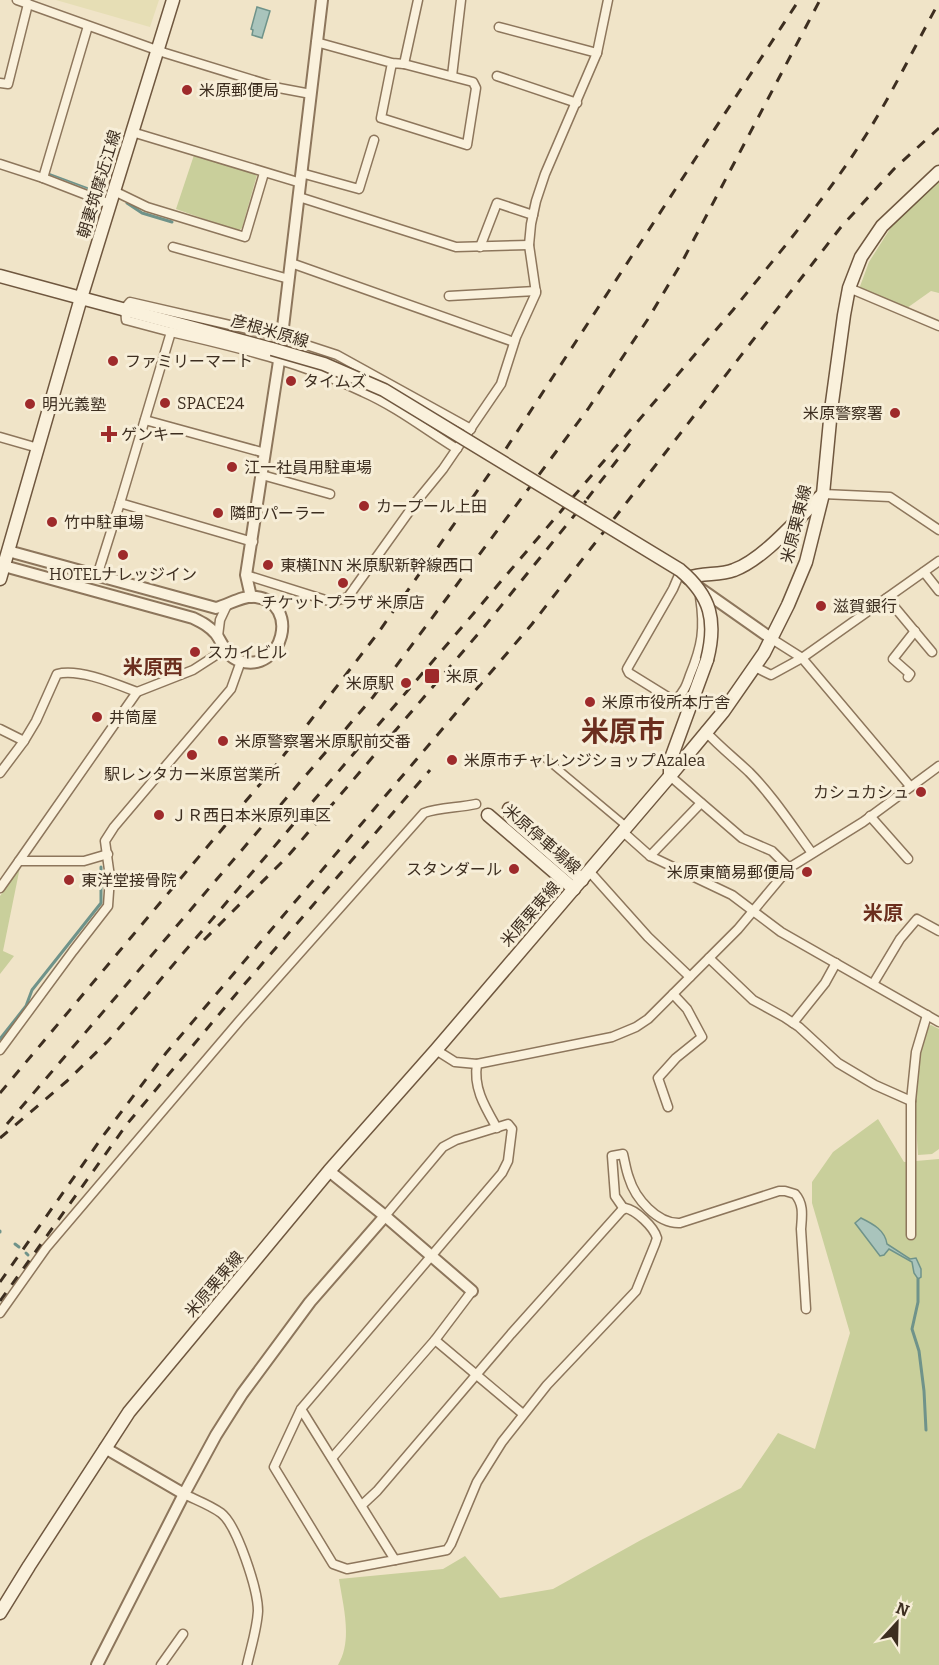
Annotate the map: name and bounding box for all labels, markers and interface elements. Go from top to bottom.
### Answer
place label: 米原郵便局 [199,81,279,100]
marker: 米原郵便局 [180,83,194,97]
street label: 朝妻筑摩近江線 [74,128,124,240]
street label: 彦根米原線 [229,311,311,351]
place label: ファミリーマート [125,352,253,371]
marker: ファミリーマート [106,354,120,368]
place label: タイムズ [303,372,367,391]
marker: タイムズ [284,374,298,388]
place label: SPACE24 [177,394,245,413]
place label: 明光義塾 [42,395,106,414]
marker: SPACE24 [158,396,172,410]
marker: 明光義塾 [23,397,37,411]
place label: 米原警察署 [803,404,883,423]
marker: 米原警察署 [888,406,902,420]
place label: ゲンキー [121,425,185,444]
marker: ゲンキー [102,427,116,441]
place label: 江一社員用駐車場 [244,458,372,477]
marker: 江一社員用駐車場 [225,460,239,474]
street label: 米原栗東線 [777,483,815,565]
place label: カープール上田 [376,497,487,516]
marker: カープール上田 [357,499,371,513]
place label: 隣町パーラー [230,504,326,523]
marker: 隣町パーラー [211,506,225,520]
place label: 竹中駐車場 [64,513,144,532]
marker: 竹中駐車場 [45,515,59,529]
marker: HOTELナレッジイン [116,548,130,562]
place label: 東横INN 米原駅新幹線西口 [280,556,474,575]
marker: 東横INN 米原駅新幹線西口 [261,558,275,572]
place label: HOTELナレッジイン [49,565,197,584]
marker: チケットプラザ 米原店 [336,576,350,590]
place label: チケットプラザ 米原店 [261,593,425,612]
place label: 滋賀銀行 [833,597,897,616]
marker: 滋賀銀行 [814,599,828,613]
place label: スカイビル [207,643,287,662]
marker: スカイビル [188,645,202,659]
district label: 米原西 [123,655,183,679]
marker: 米原 [423,667,441,685]
place label: 米原 [446,667,478,686]
place label: 米原駅 [346,674,394,693]
marker: 米原駅 [399,676,413,690]
place label: 米原市役所本庁舎 [602,693,730,712]
marker: 米原市役所本庁舎 [583,695,597,709]
place label: 井筒屋 [109,708,157,727]
marker: 井筒屋 [90,710,104,724]
district label: 米原市 [581,715,665,748]
place label: 米原警察署米原駅前交番 [235,732,411,751]
marker: 米原警察署米原駅前交番 [216,734,230,748]
marker: 駅レンタカー米原営業所 [185,748,199,762]
place label: 米原市チャレンジショップAzalea [464,751,706,770]
marker: 米原市チャレンジショップAzalea [445,753,459,767]
place label: 駅レンタカー米原営業所 [104,765,280,784]
place label: カシュカシュ [813,783,909,802]
marker: カシュカシュ [914,785,928,799]
street label: 米原停車場線 [500,800,584,878]
place label: ＪＲ西日本米原列車区 [171,806,331,825]
marker: ＪＲ西日本米原列車区 [152,808,166,822]
place label: スタンダール [406,860,502,879]
marker: スタンダール [507,862,521,876]
place label: 米原東簡易郵便局 [667,863,795,882]
marker: 米原東簡易郵便局 [800,865,814,879]
place label: 東洋堂接骨院 [81,871,177,890]
marker: 東洋堂接骨院 [62,873,76,887]
street label: 米原栗東線 [497,878,563,950]
district label: 米原 [863,901,903,925]
street label: 米原栗東線 [181,1247,247,1321]
north arrow [867,1593,927,1653]
text: N [893,1598,912,1621]

